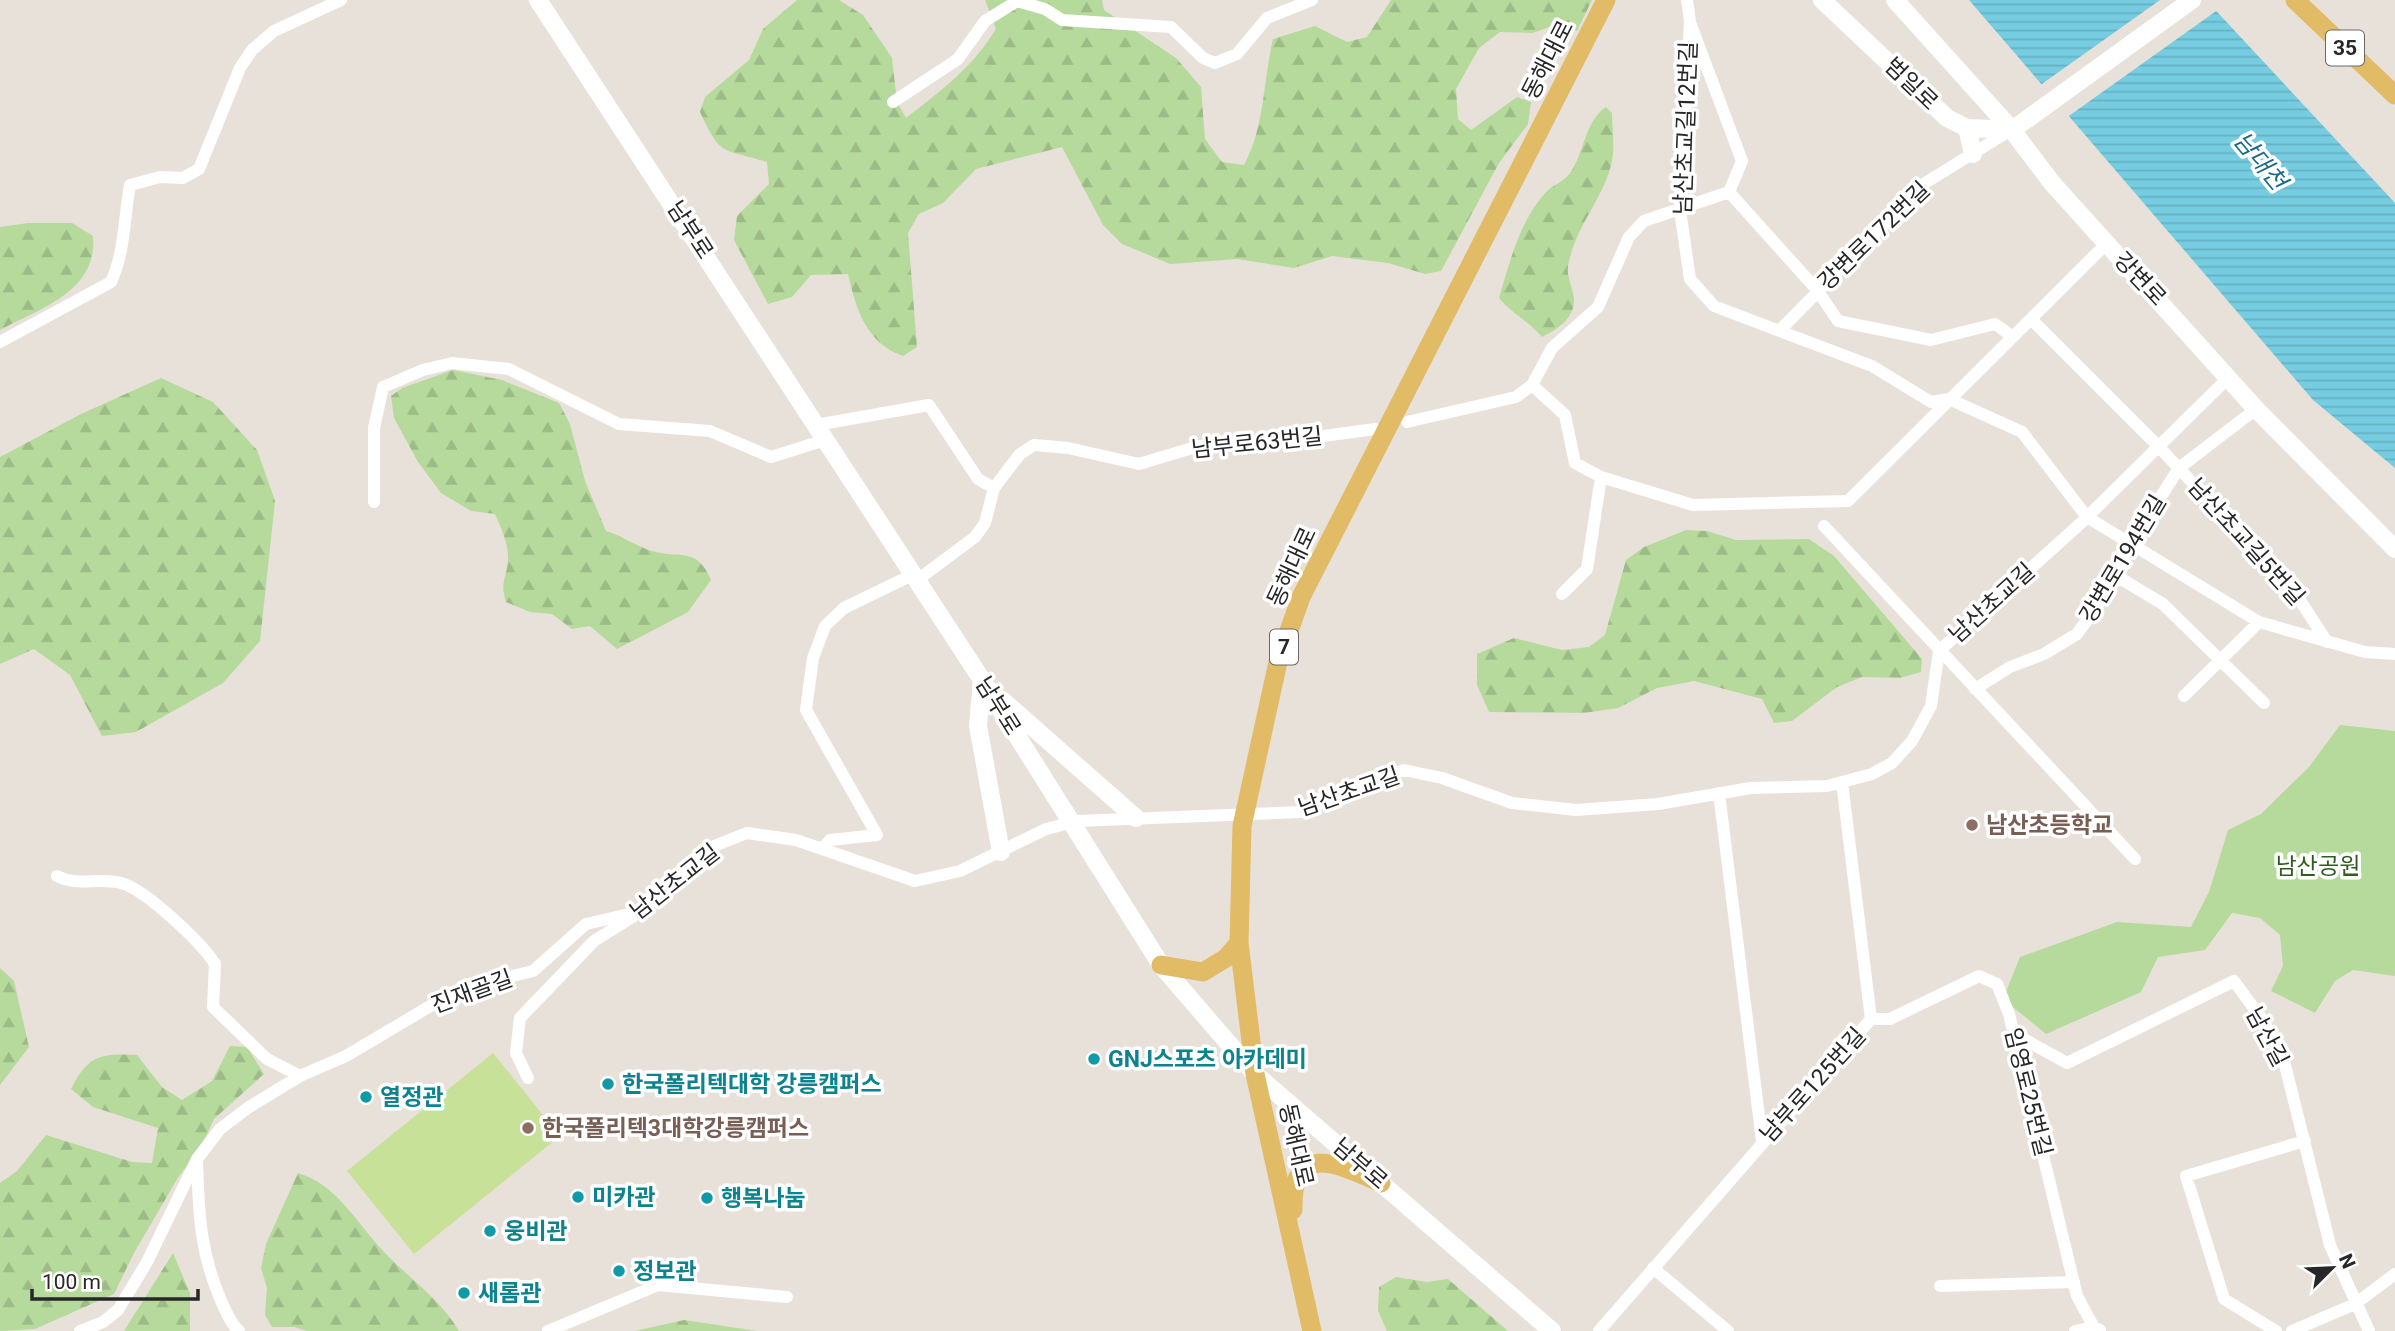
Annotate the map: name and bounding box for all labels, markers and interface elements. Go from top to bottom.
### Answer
street label: 동해대로 [1517,16,1579,104]
road number: 35 [2326,30,2364,66]
street label: 남산초교길12번길 [1669,41,1703,215]
street label: 범일로 [1879,52,1943,116]
water label: 남대천 [2228,127,2294,198]
street label: 강변로172번길 [1813,176,1935,296]
street label: 남부로 [661,196,719,264]
street label: 강변로 [2108,247,2172,311]
street label: 남부로63번길 [1190,423,1324,463]
street label: 남산초교길5번길 [2182,473,2310,611]
street label: 강변로194번길 [2074,490,2172,628]
street label: 동해대로 [1262,523,1322,611]
street label: 남산초교길 [1944,558,2040,648]
road number: 7 [1270,630,1298,664]
street label: 남부로 [970,672,1026,740]
street label: 남산초교길 [1295,762,1403,822]
place label: 남산초등학교 [1986,812,2113,839]
marker: 남산초등학교 [1964,817,1980,833]
street label: 남산초교길 [625,839,725,925]
park label: 남산공원 [2276,853,2360,880]
street label: 진재골길 [428,965,516,1019]
street label: 남산길 [2240,1003,2294,1071]
street label: 남부로125번길 [1755,1022,1871,1148]
street label: 임영로25번길 [1999,1025,2057,1159]
place label: GNJ스포츠 아카데미 [1108,1046,1307,1073]
marker: GNJ스포츠 아카데미 [1086,1051,1102,1067]
place label: 한국폴리텍대학 강릉캠퍼스 [622,1071,882,1098]
marker: 한국폴리텍대학 강릉캠퍼스 [600,1076,616,1092]
place label: 열정관 [380,1084,443,1111]
marker: 열정관 [358,1089,374,1105]
street label: 동해대로 [1273,1101,1319,1189]
place label: 한국폴리텍3대학강릉캠퍼스 [542,1115,809,1142]
marker: 한국폴리텍3대학강릉캠퍼스 [520,1120,536,1136]
street label: 남부로 [1327,1133,1393,1195]
place label: 미카관 [592,1184,655,1211]
place label: 행복나눔 [721,1185,806,1212]
marker: 미카관 [570,1189,586,1205]
marker: 행복나눔 [699,1190,715,1206]
place label: 웅비관 [504,1218,567,1245]
marker: 웅비관 [482,1223,498,1239]
north arrow [2297,1233,2367,1303]
text: N [2334,1250,2360,1272]
scale bar [32,1258,198,1302]
place label: 정보관 [633,1258,696,1285]
marker: 정보관 [611,1263,627,1279]
text: 100 m [42,1270,101,1294]
place label: 새롬관 [478,1280,541,1307]
marker: 새롬관 [456,1285,472,1301]

